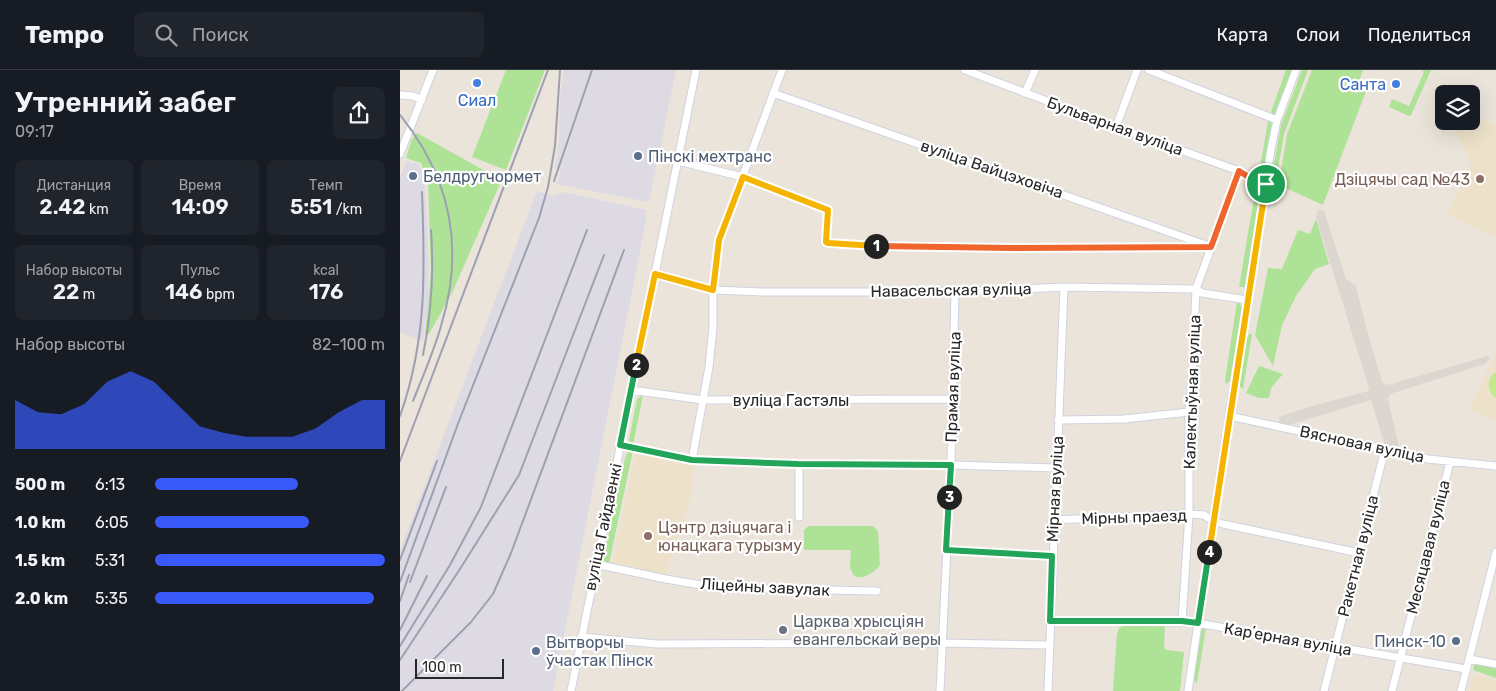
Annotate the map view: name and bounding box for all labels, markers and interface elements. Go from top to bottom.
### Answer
search box [134,12,484,57]
text: Tempo [25,21,104,49]
icon: search [152,21,180,49]
text: Поиск [192,23,249,46]
text: Карта [1217,24,1268,46]
text: Слои [1296,24,1340,46]
text: Поделиться [1368,24,1471,46]
place label: Санта [1340,75,1386,94]
marker: Сиал [471,77,483,89]
marker: Санта [1390,78,1402,90]
map controls [1435,85,1480,130]
button: layers [1435,85,1480,130]
text: Утренний забег [15,86,236,119]
button: share [333,87,385,139]
place label: Сиал [458,91,496,110]
street label: Бульварная вуліца [1044,93,1186,159]
text: 09:17 [15,122,54,141]
street label: вуліца Вайцэховіча [918,136,1066,202]
place label: Пінскі мехтранс [648,147,772,166]
marker: Пінскі мехтранс [632,150,644,162]
pin [1245,163,1287,205]
place label: Белдругчормет [423,167,541,186]
marker: Белдругчормет [407,170,419,182]
icon: arrive [1252,170,1280,198]
place label: Дзіцячы сад №43 [1335,170,1470,189]
marker: Дзіцячы сад №43 [1474,173,1486,185]
text: Дистанция [37,177,111,194]
text: Время [179,177,221,194]
text: Темп [309,177,343,194]
text: 2.42 [39,194,86,219]
text: 14:09 [171,194,229,219]
text: 5:51 [290,194,332,219]
text: km [86,201,109,218]
text: /km [332,201,362,218]
pin: 1 [864,234,888,258]
text: 1 [873,238,880,255]
text: Набор высоты [26,262,122,279]
text: Пульс [180,262,220,279]
text: kcal [313,262,339,279]
text: 22 [53,279,79,304]
text: 146 [165,279,202,304]
text: 176 [309,279,343,304]
street label: Навасельская вуліца [870,279,1032,301]
text: m [79,286,95,303]
text: bpm [202,286,235,303]
street label: Калектыўная вуліца [1180,314,1204,470]
street label: Прамая вуліца [942,331,964,443]
text: Набор высоты [15,335,125,354]
text: 82–100 m [312,335,385,354]
pin: 2 [624,352,648,378]
text: 2 [632,357,641,374]
street label: вуліца Гастэлы [733,391,849,410]
street label: Вясновая вуліца [1298,422,1426,466]
street label: Мірная вуліца [1043,435,1067,543]
street label: вуліца Гайдаенкі [580,462,626,592]
text: 500 m [15,475,65,494]
text: 6:13 [95,475,125,494]
street label: Месяцавая вуліца [1402,478,1454,616]
pin: 3 [936,484,962,510]
text: 3 [945,489,954,506]
street label: Ракетная вуліца [1334,493,1382,619]
street label: Мірны праезд [1081,506,1188,528]
text: 1.0 km [15,513,66,532]
text: 6:05 [95,513,128,532]
place label: Цэнтр дзіцячага і юнацкага турызму [658,518,802,555]
marker: Цэнтр дзіцячага і юнацкага турызму [642,530,654,542]
pin: 4 [1196,540,1222,564]
text: 4 [1205,544,1214,561]
text: 1.5 km [15,551,65,570]
text: 5:31 [95,551,125,570]
street label: Ліцейны завулак [700,574,831,600]
text: 2.0 km [15,589,68,608]
text: 5:35 [95,589,128,608]
place label: Царква хрысціян евангельскай веры [793,612,941,649]
street label: Карʼерная вуліца [1223,618,1353,660]
marker: Царква хрысціян евангельскай веры [777,624,789,636]
place label: Пинск-10 [1374,632,1446,651]
place label: Вытворчы ўчастак Пінск [546,633,654,670]
marker: Пинск-10 [1450,635,1462,647]
marker: Вытворчы ўчастак Пінск [530,645,542,657]
scale bar [415,656,504,679]
text: 100 m [422,659,462,676]

